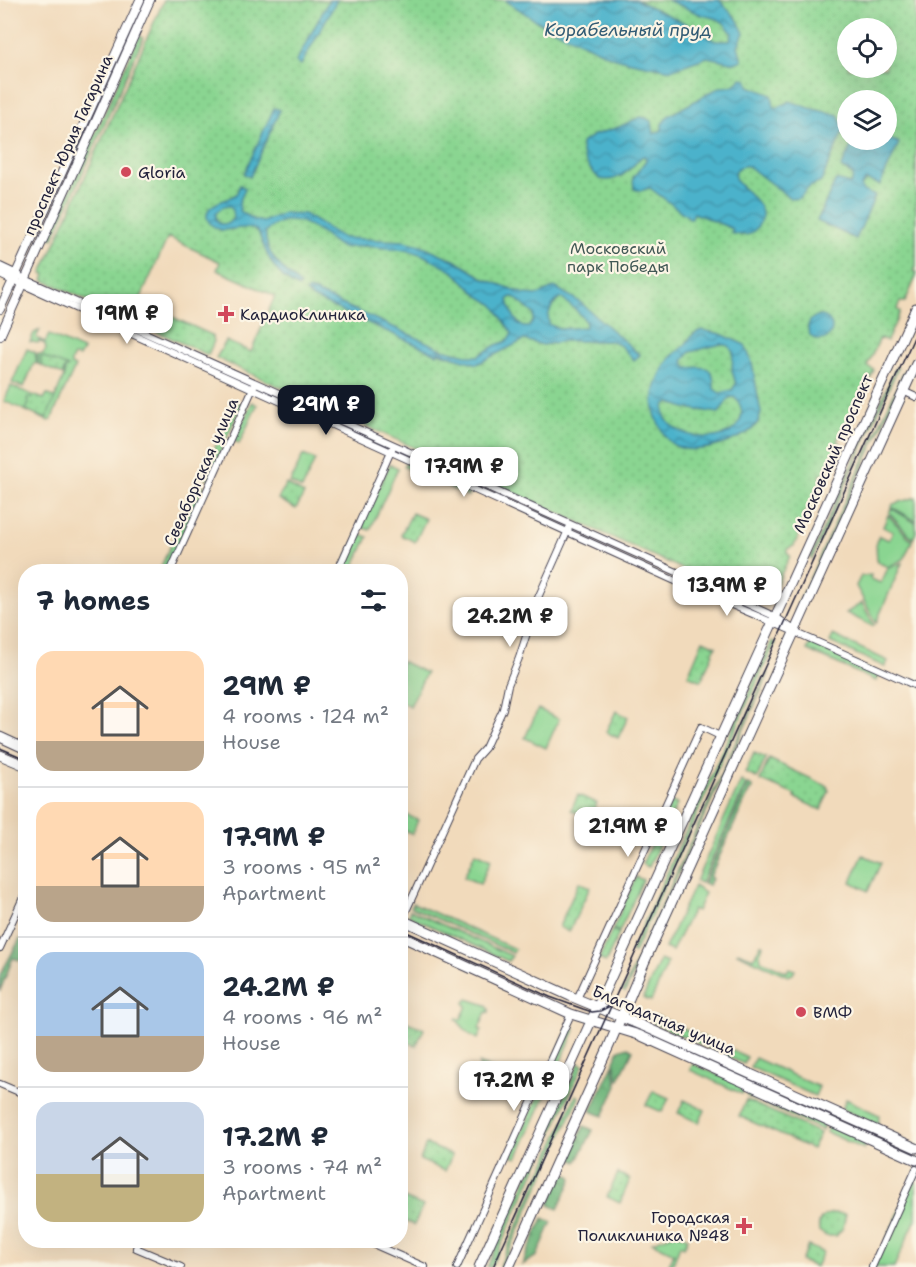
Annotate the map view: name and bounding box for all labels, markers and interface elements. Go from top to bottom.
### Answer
water label: Корабельный пруд [544,18,712,42]
map controls [837,18,897,150]
button: locate [837,18,897,78]
street label: проспект Юрия Гагарина [19,51,117,239]
button: layers [837,90,897,150]
place label: Gloria [138,162,185,183]
marker: Gloria [119,165,133,179]
park label: Московский парк Победы [567,238,669,277]
pin: 19M ₽ [85,294,169,345]
text: 19M ₽ [95,300,159,326]
place label: КардиоКлиника [240,304,366,325]
marker: КардиоКлиника [217,305,235,323]
street label: Московский проспект [788,370,878,537]
pin: 29M ₽ [284,385,368,436]
text: 29M ₽ [292,391,360,417]
street label: Свеаборгская улица [159,395,243,549]
pin: 17.9M ₽ [409,447,519,498]
text: 17.9M ₽ [424,453,504,479]
pin: 13.9M ₽ [672,566,782,617]
text: 13.9M ₽ [687,572,767,598]
text: 7 homes [36,583,150,618]
icon: filters [357,584,390,617]
pin: 24.2M ₽ [455,597,565,648]
text: 24.2M ₽ [467,603,553,629]
text: 29M ₽ [222,668,311,703]
icon: home [84,675,156,747]
text: 4 rooms · 124 m² [222,703,389,729]
text: House [222,729,281,755]
pin: 21.9M ₽ [573,807,683,858]
text: 21.9M ₽ [588,813,668,839]
text: 17.9M ₽ [222,819,326,854]
icon: home [84,826,156,898]
text: 3 rooms · 95 m² [222,854,381,880]
text: Apartment [222,880,326,906]
text: 24.2M ₽ [222,969,335,1004]
icon: home [84,976,156,1048]
street label: Благодатная улица [589,980,739,1060]
place label: ВМФ [813,1002,852,1023]
text: 4 rooms · 96 m² [222,1004,383,1030]
marker: ВМФ [794,1005,808,1019]
text: House [222,1030,281,1056]
pin: 17.2M ₽ [459,1061,569,1112]
text: 17.2M ₽ [473,1067,555,1093]
text: 17.2M ₽ [222,1119,329,1154]
icon: home [84,1126,156,1198]
text: 3 rooms · 74 m² [222,1154,382,1180]
text: Apartment [222,1180,326,1206]
place label: Городская Поликлиника №48 [578,1207,730,1246]
marker: Городская Поликлиника №48 [735,1217,753,1235]

